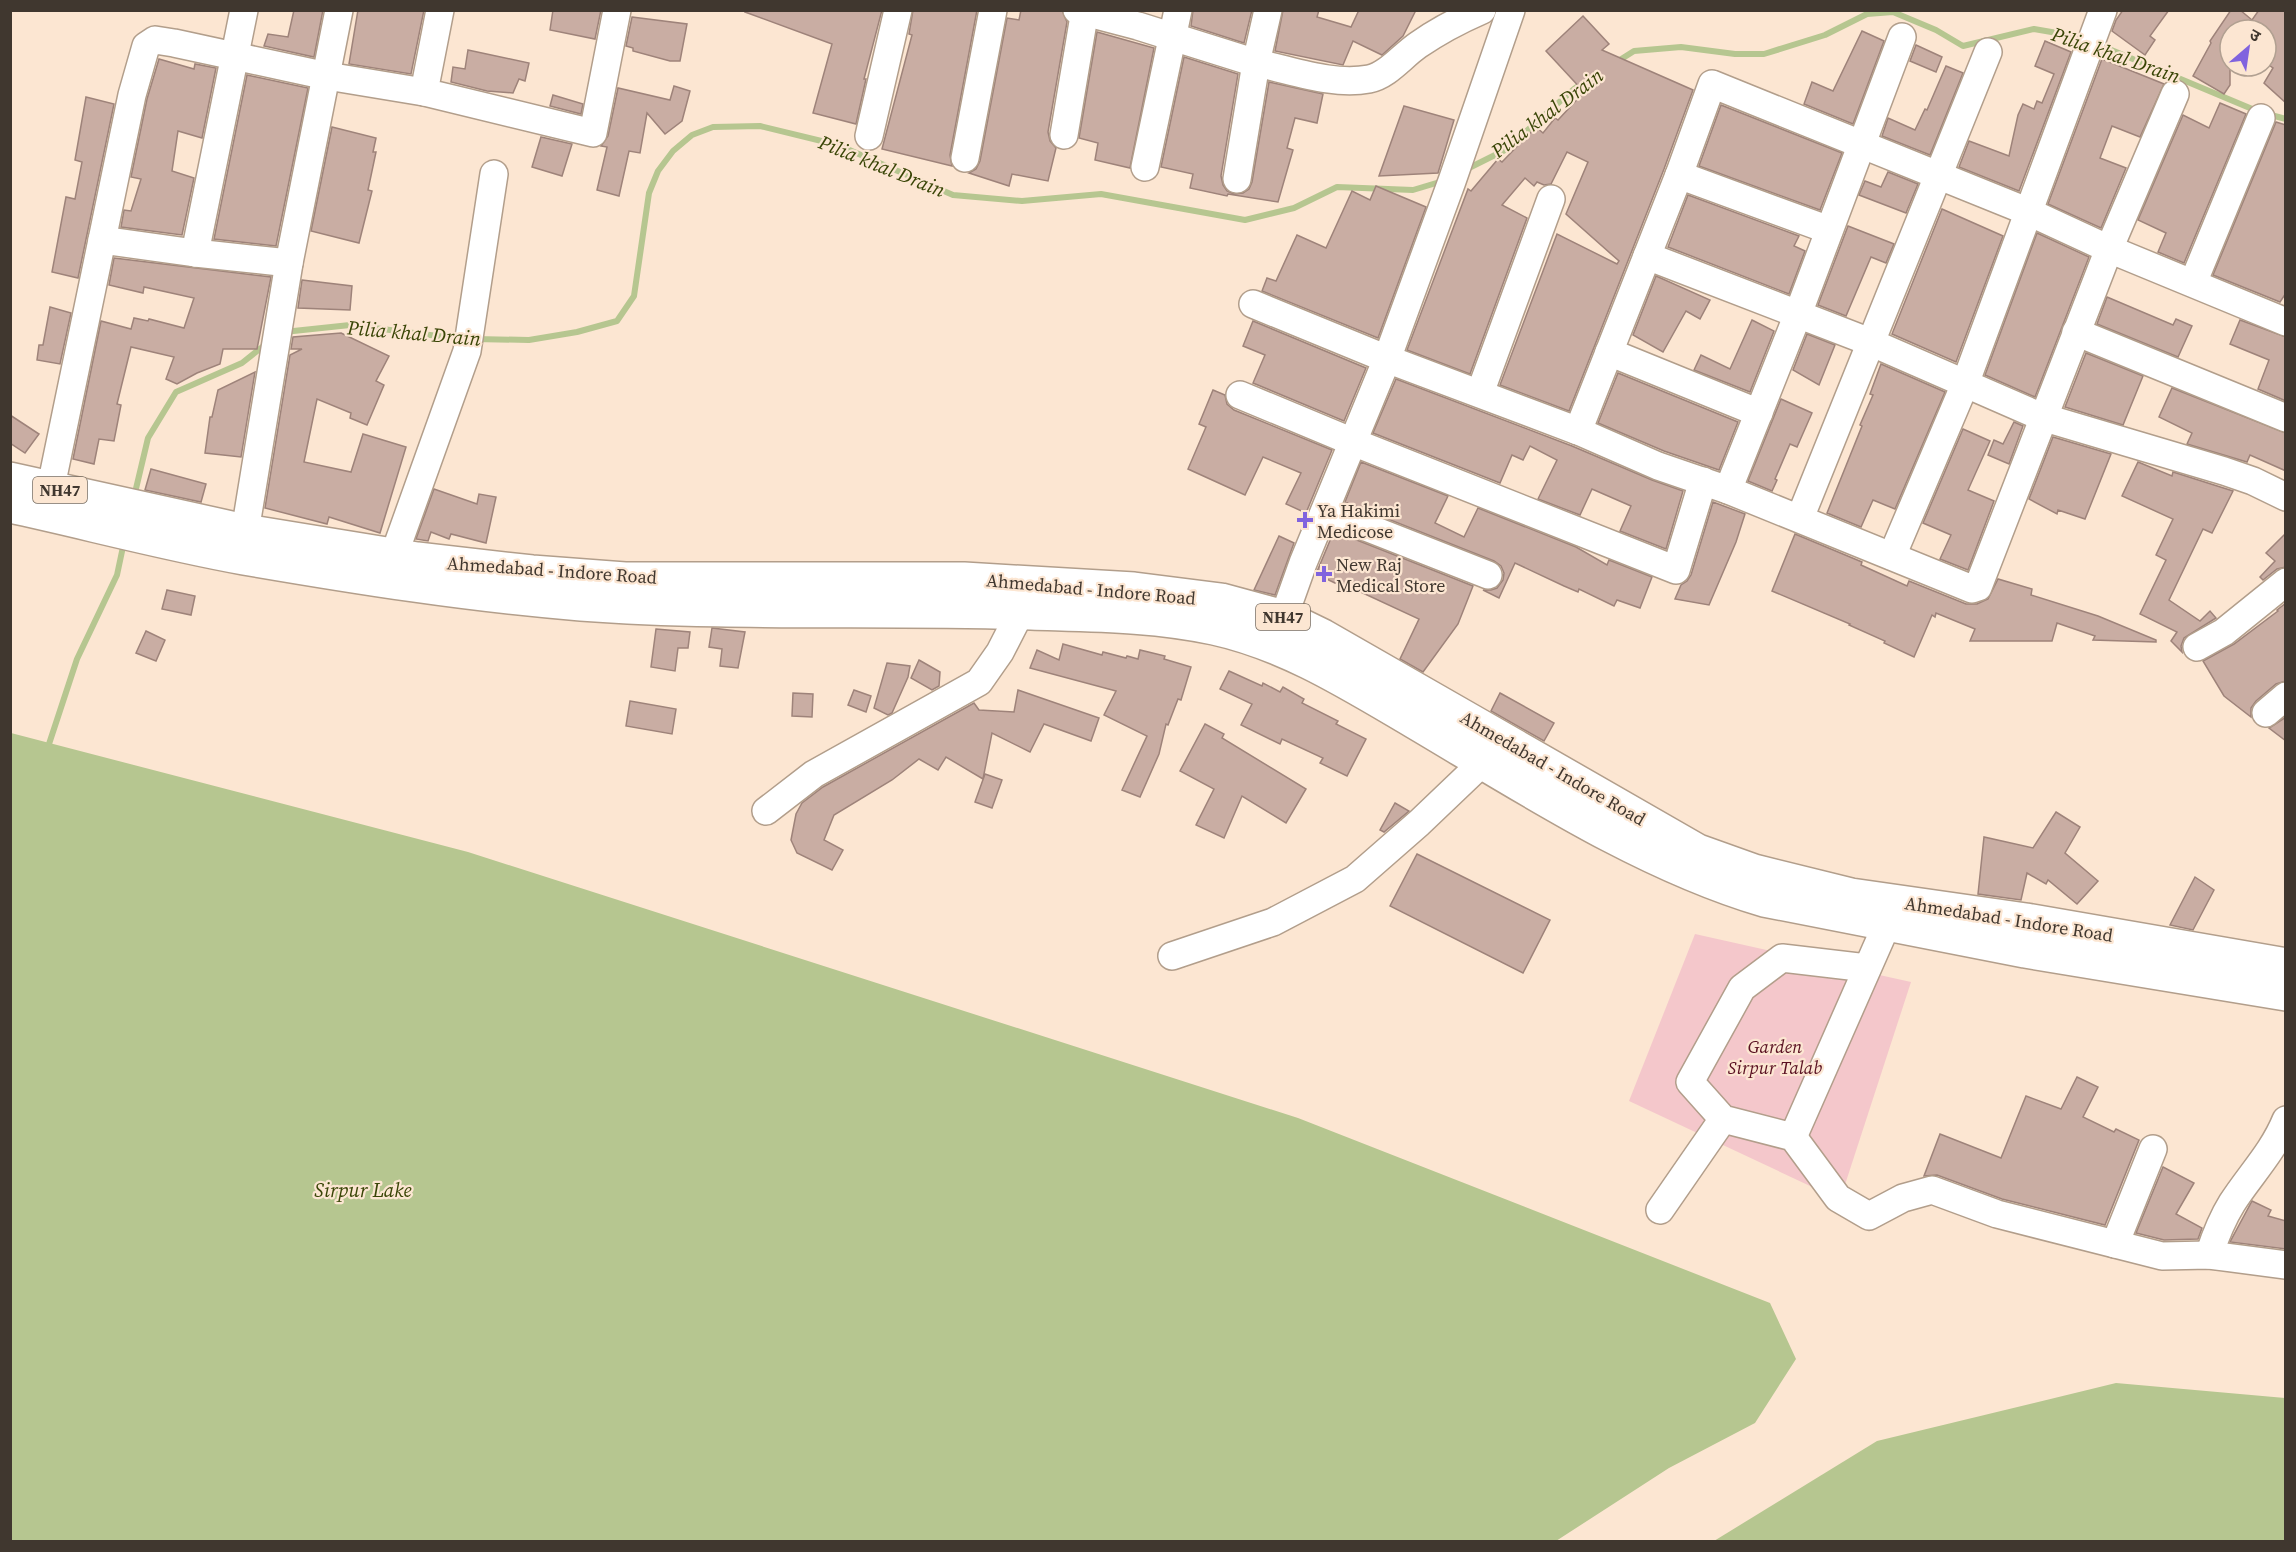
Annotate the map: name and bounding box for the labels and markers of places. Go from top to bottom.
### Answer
place label: Ya Hakimi Medicose [1317,498,1400,544]
marker: Ya Hakimi Medicose [1298,513,1312,527]
place label: New Raj Medical Store [1336,552,1446,598]
marker: New Raj Medical Store [1317,567,1331,581]

